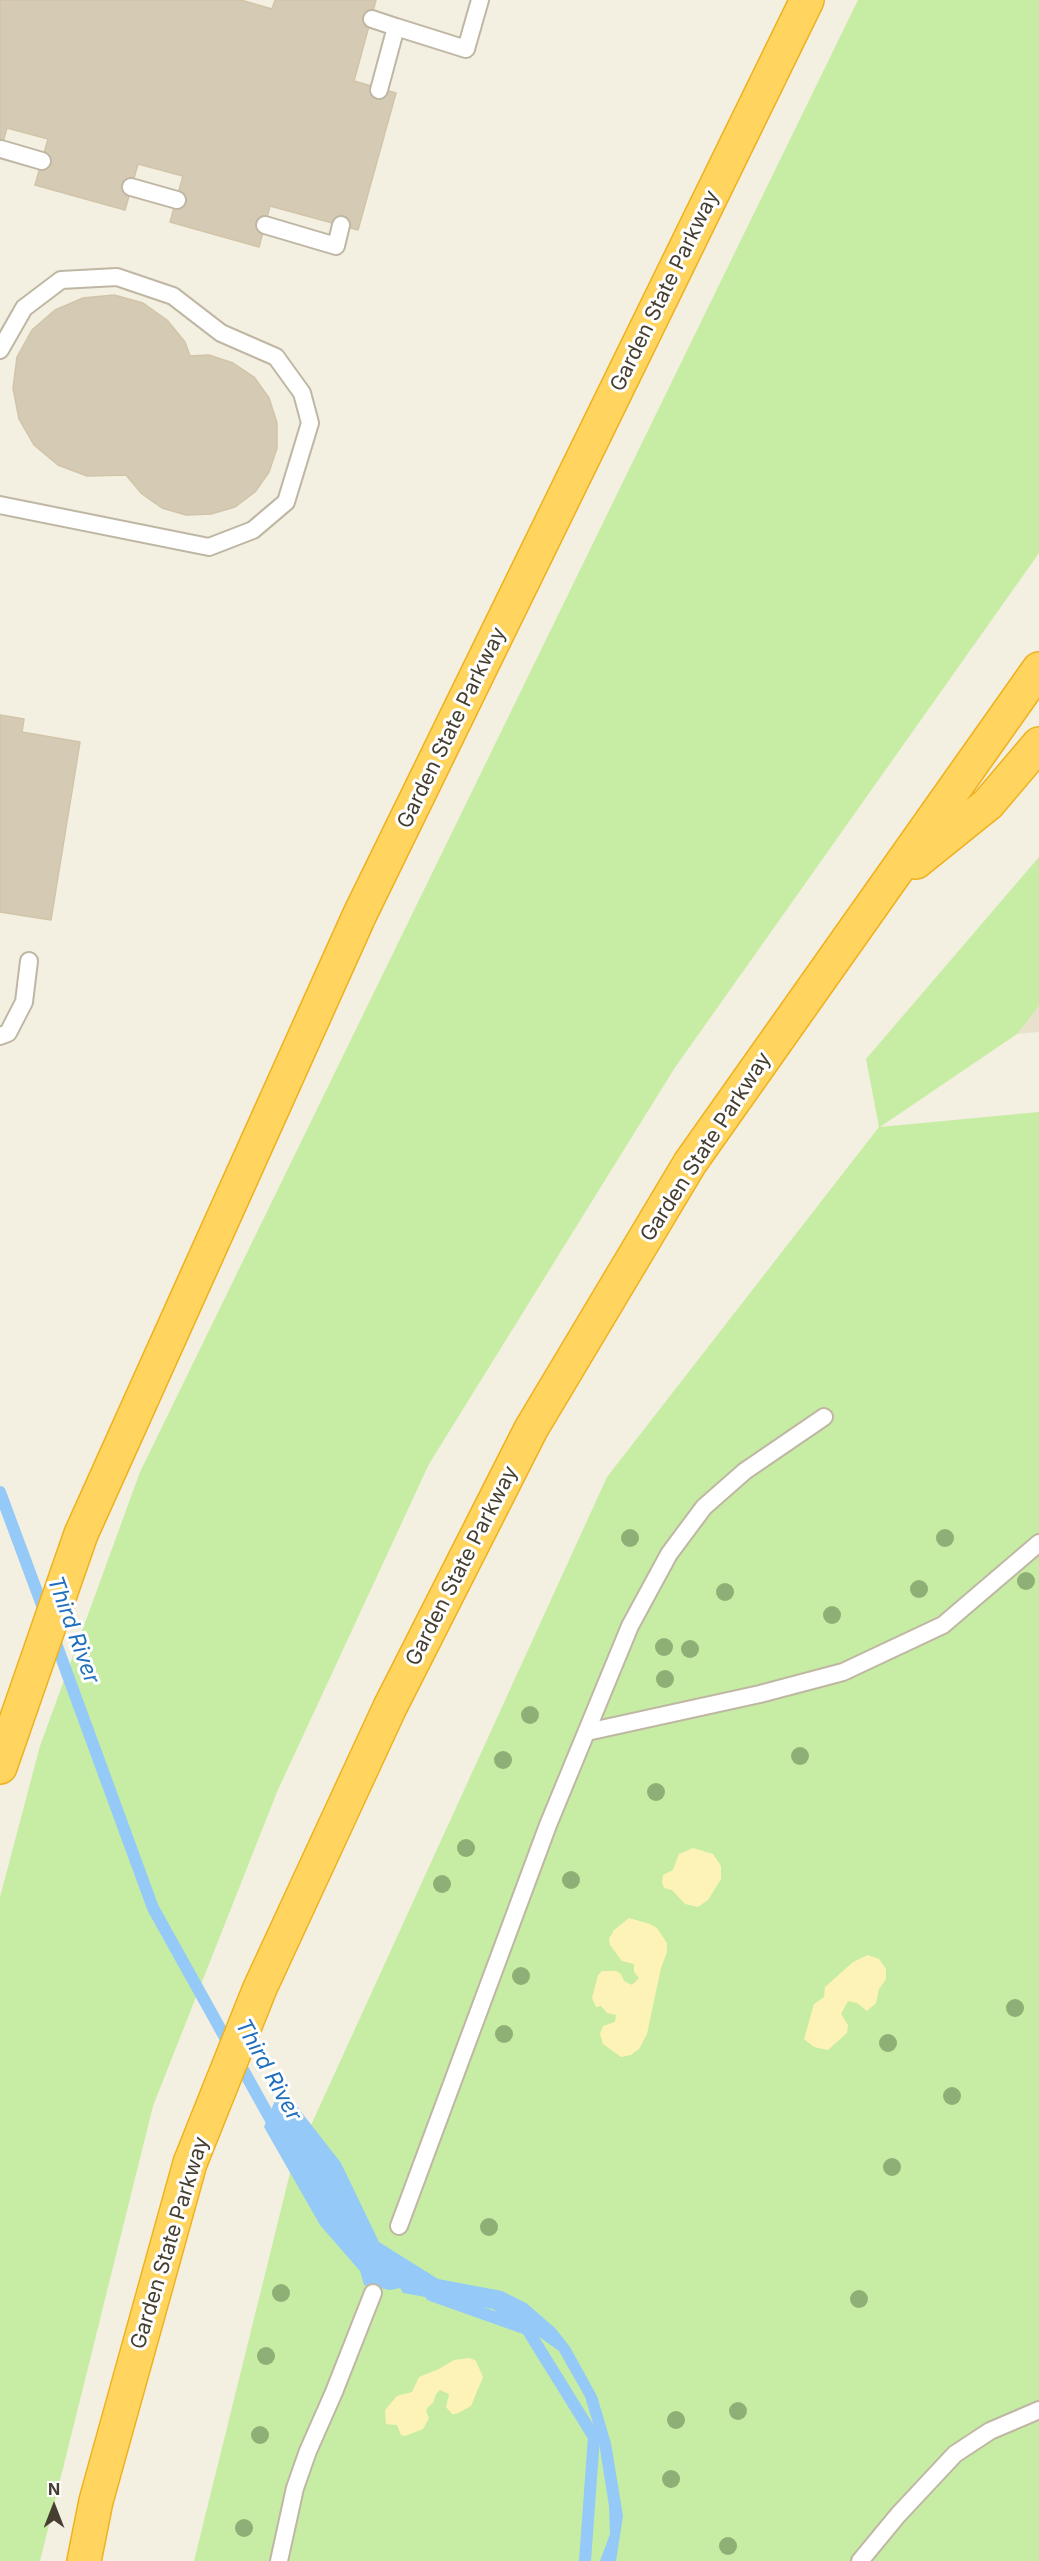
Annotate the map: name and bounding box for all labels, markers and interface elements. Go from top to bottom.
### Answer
street label: Garden State Parkway [605,186,725,396]
street label: Garden State Parkway [392,623,512,833]
street label: Garden State Parkway [635,1047,777,1247]
street label: Garden State Parkway [401,1462,523,1670]
water label: Third River [41,1573,105,1687]
water label: Third River [229,2014,307,2126]
street label: Garden State Parkway [126,2134,214,2352]
north arrow [24,2477,84,2537]
text: N [48,2479,60,2499]

